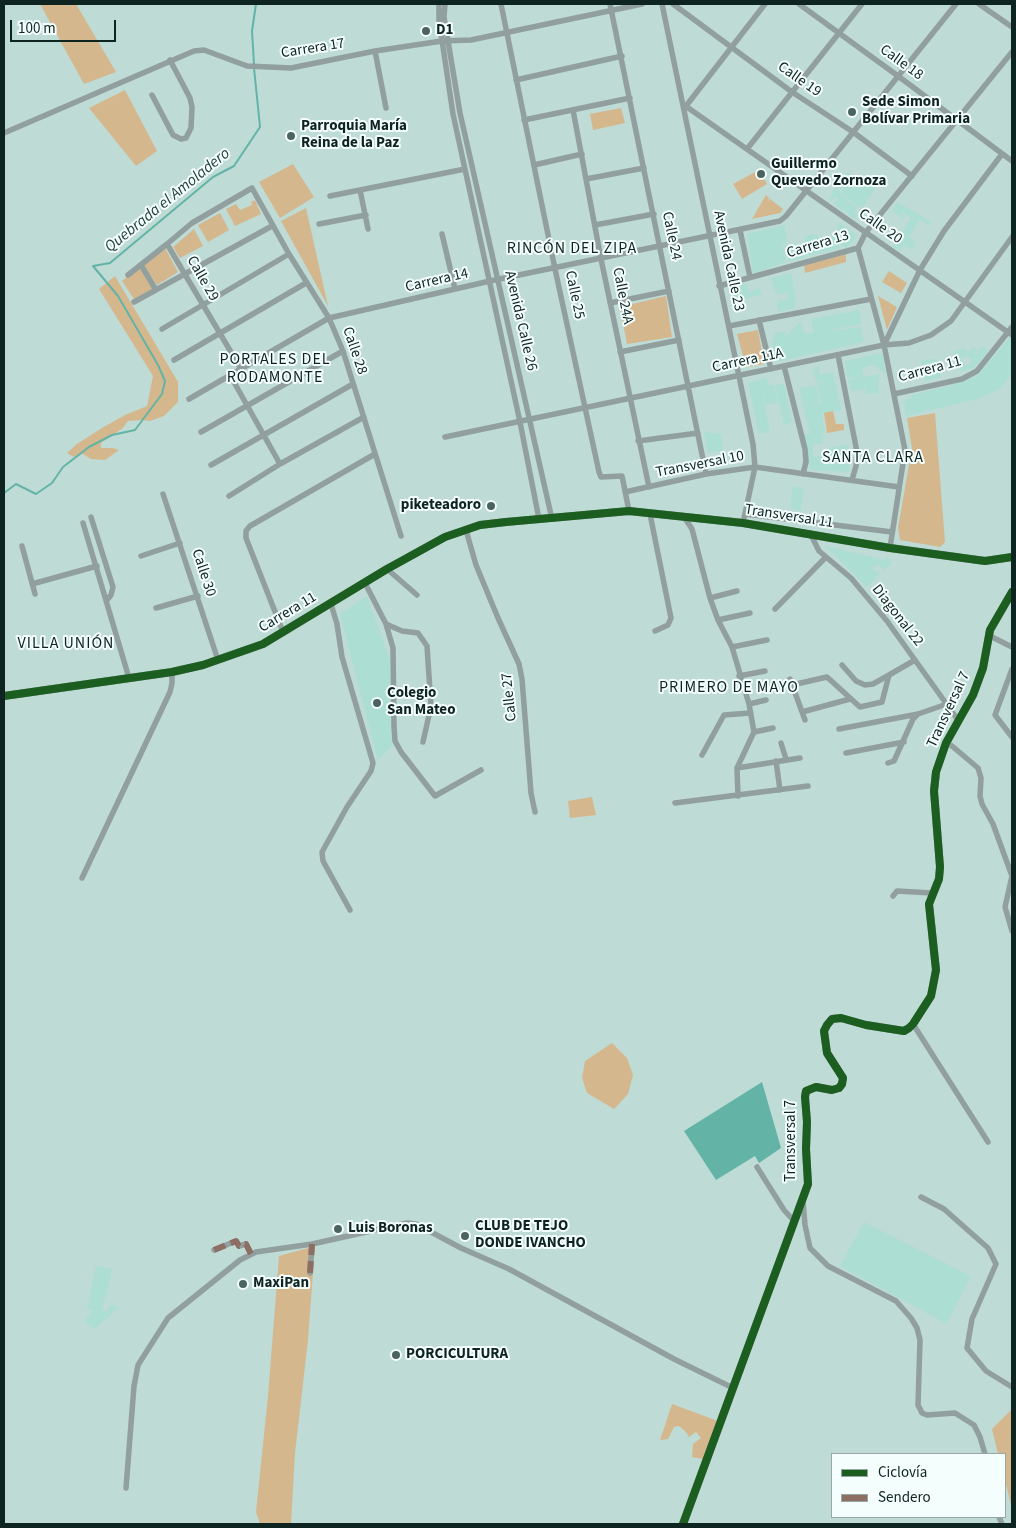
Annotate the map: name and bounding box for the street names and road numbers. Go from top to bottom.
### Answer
street label: Carrera 17 [280,35,346,63]
street label: Calle 18 [876,41,926,85]
street label: Calle 19 [774,59,824,101]
street label: Calle 20 [855,206,905,248]
street label: Avenida Calle 23 [709,209,747,313]
street label: Calle 24 [657,210,685,262]
street label: Carrera 13 [785,227,851,263]
street label: Calle 29 [182,253,222,305]
street label: Carrera 14 [404,265,470,297]
street label: Calle 24A [608,266,636,326]
street label: Avenida Calle 26 [500,269,540,373]
street label: Calle 25 [560,269,588,321]
street label: Calle 28 [337,325,371,377]
street label: Carrera 11A [711,345,785,377]
street label: Carrera 11 [897,353,963,387]
street label: Transversal 10 [654,448,746,482]
street label: Transversal 11 [743,501,835,533]
street label: Calle 30 [187,547,219,599]
street label: Diagonal 22 [867,582,927,650]
street label: Carrera 11 [256,589,320,637]
street label: Transversal 7 [924,669,974,751]
street label: Calle 27 [498,672,522,722]
street label: Transversal 7 [783,1100,801,1182]

